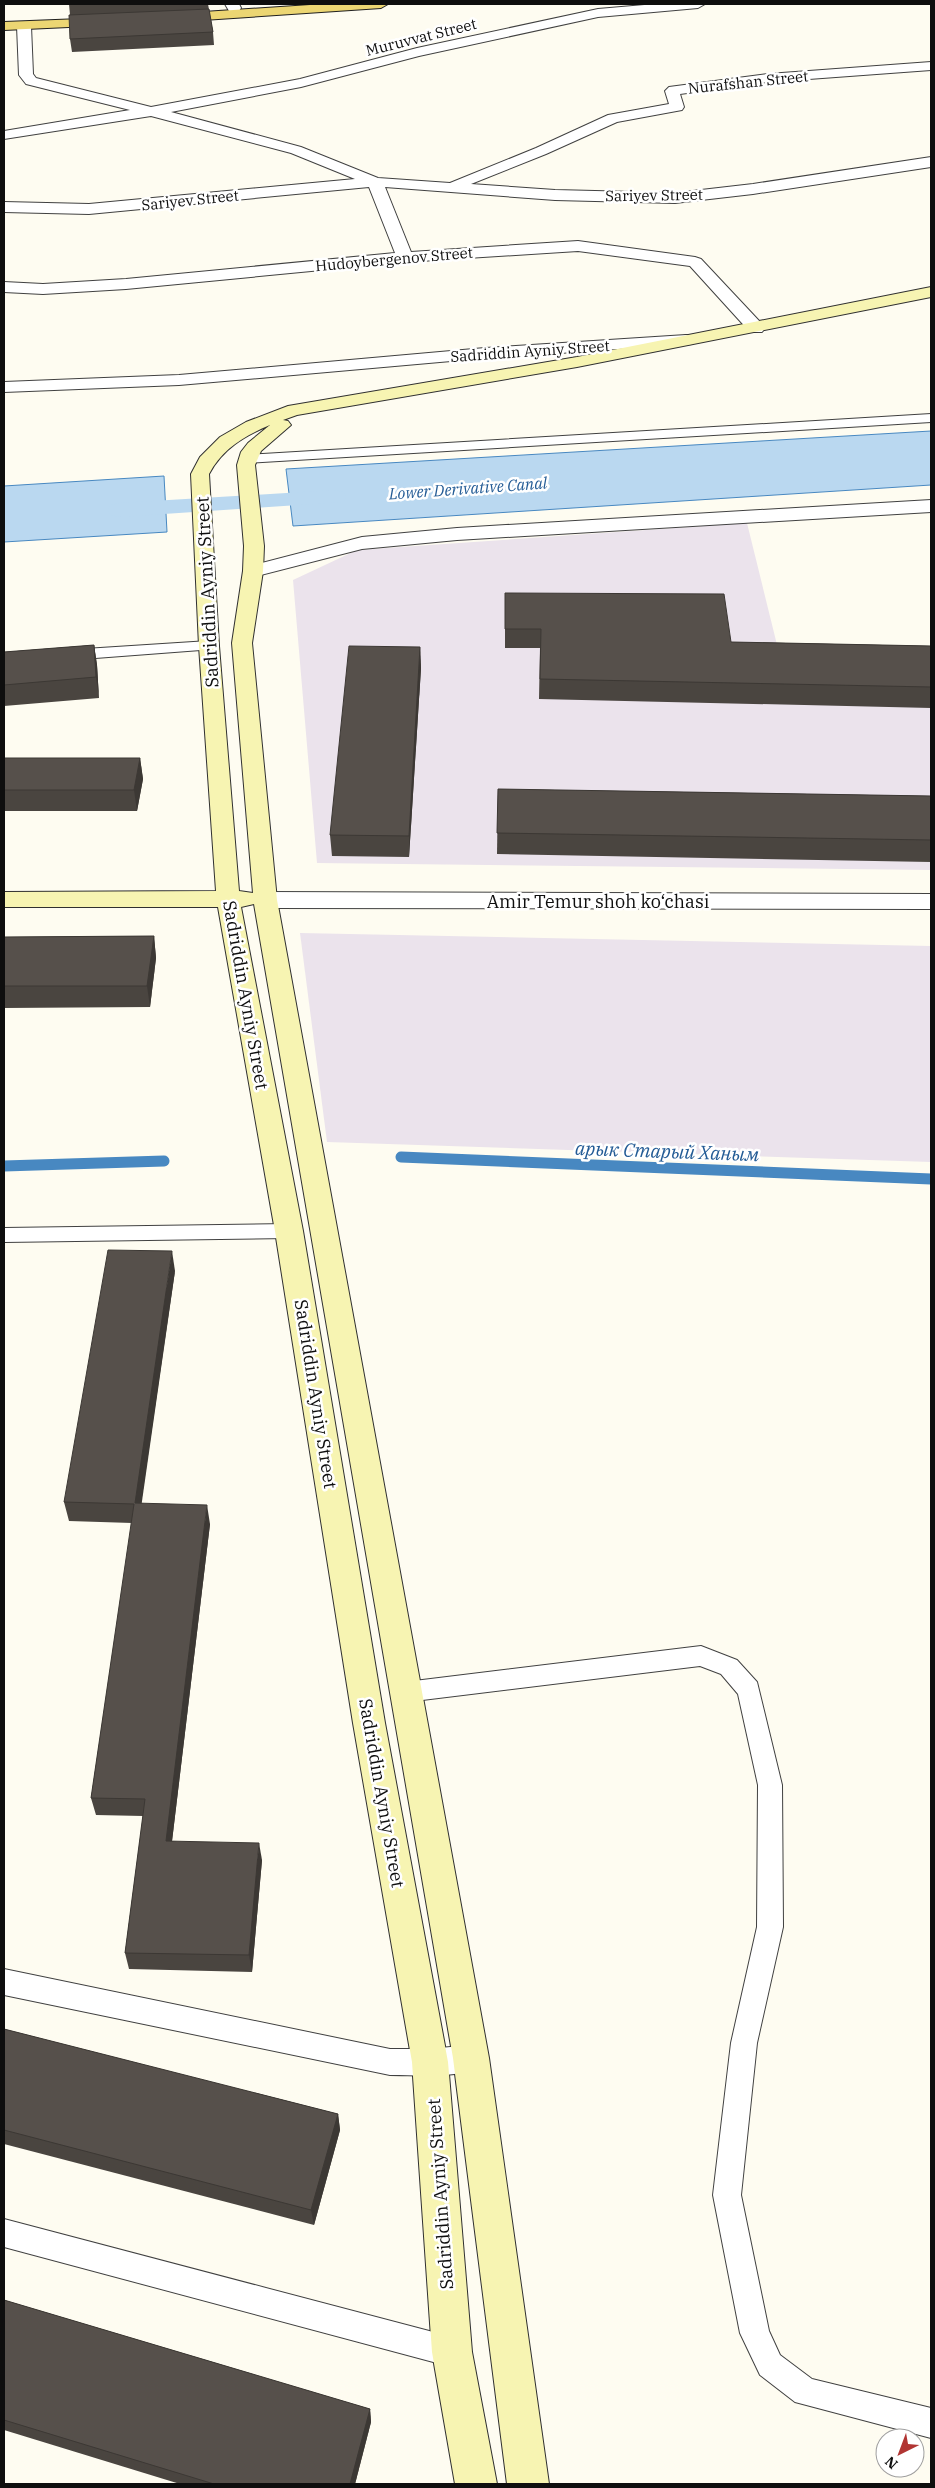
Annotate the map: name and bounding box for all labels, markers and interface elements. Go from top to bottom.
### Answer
street label: Muruvvat Street [364,14,478,60]
street label: Nurafshan Street [687,66,809,98]
street label: Sariyev Street [140,185,240,215]
street label: Sariyev Street [605,185,703,205]
street label: Hudoybergenov Street [314,243,474,275]
street label: Sadriddin Ayniy Street [450,336,610,366]
water label: Lower Derivative Canal [387,472,548,504]
street label: Sadriddin Ayniy Street [191,496,223,688]
street label: Amir Temur shoh ko‘chasi [487,890,710,913]
street label: Sadriddin Ayniy Street [218,899,274,1091]
water label: арык Старый Ханым [575,1136,760,1166]
street label: Sadriddin Ayniy Street [290,1298,342,1490]
street label: Sadriddin Ayniy Street [354,1697,410,1889]
street label: Sadriddin Ayniy Street [422,2098,458,2290]
north arrow [875,2428,925,2478]
text: N [881,2452,901,2473]

